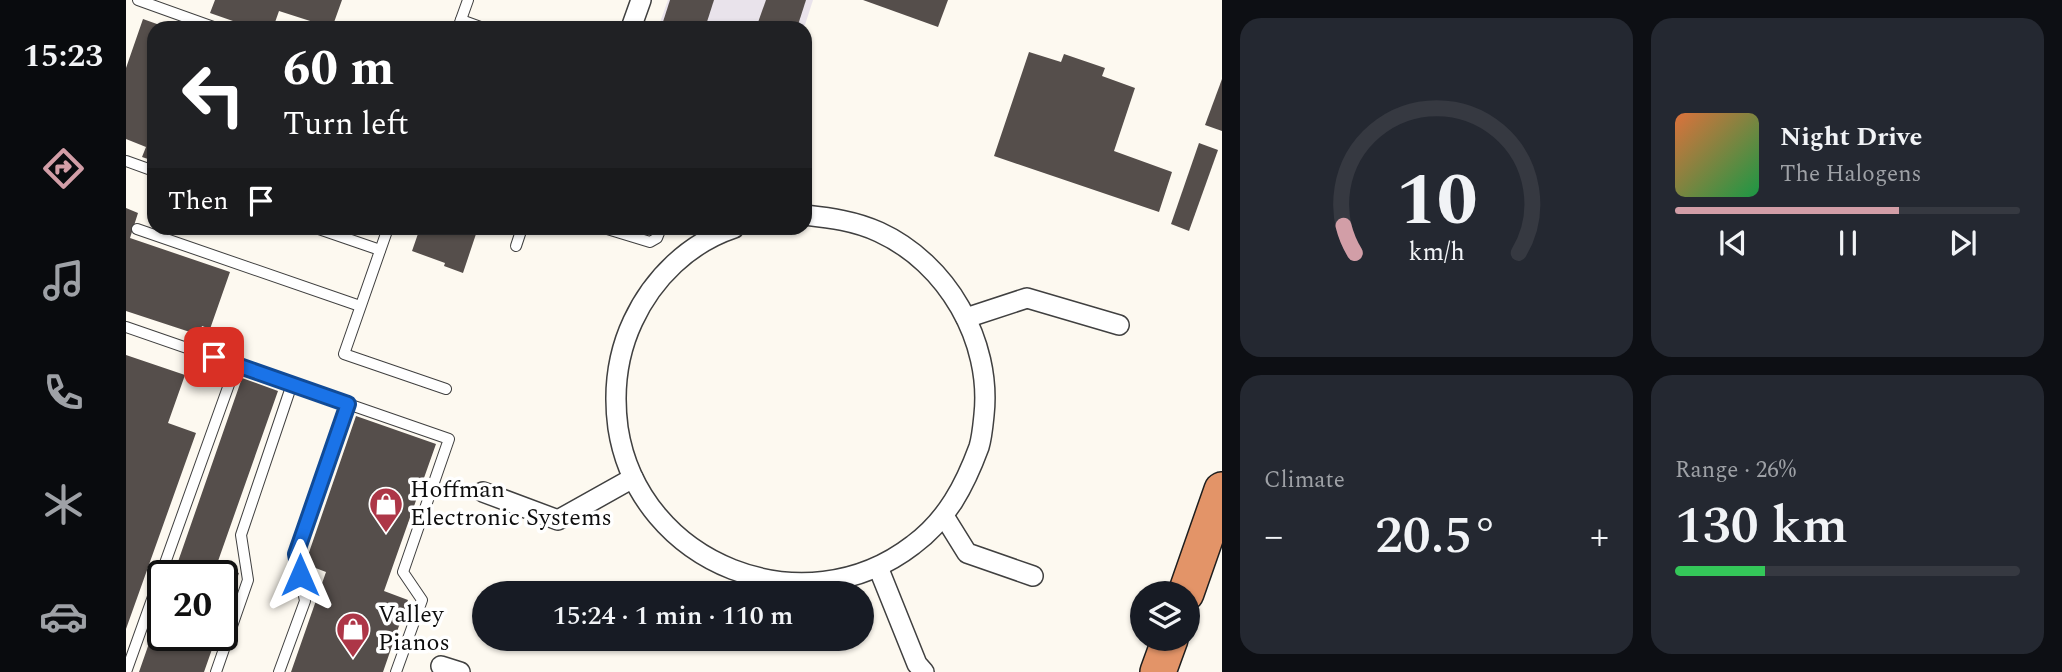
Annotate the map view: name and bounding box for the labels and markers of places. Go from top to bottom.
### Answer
pin [184,327,244,387]
place label: Hoffman Electronic Systems [410,472,612,536]
shop icon: Hoffman Electronic Systems [367,485,405,534]
place label: Valley Pianos [378,597,450,661]
shop icon: Valley Pianos [334,610,372,659]

